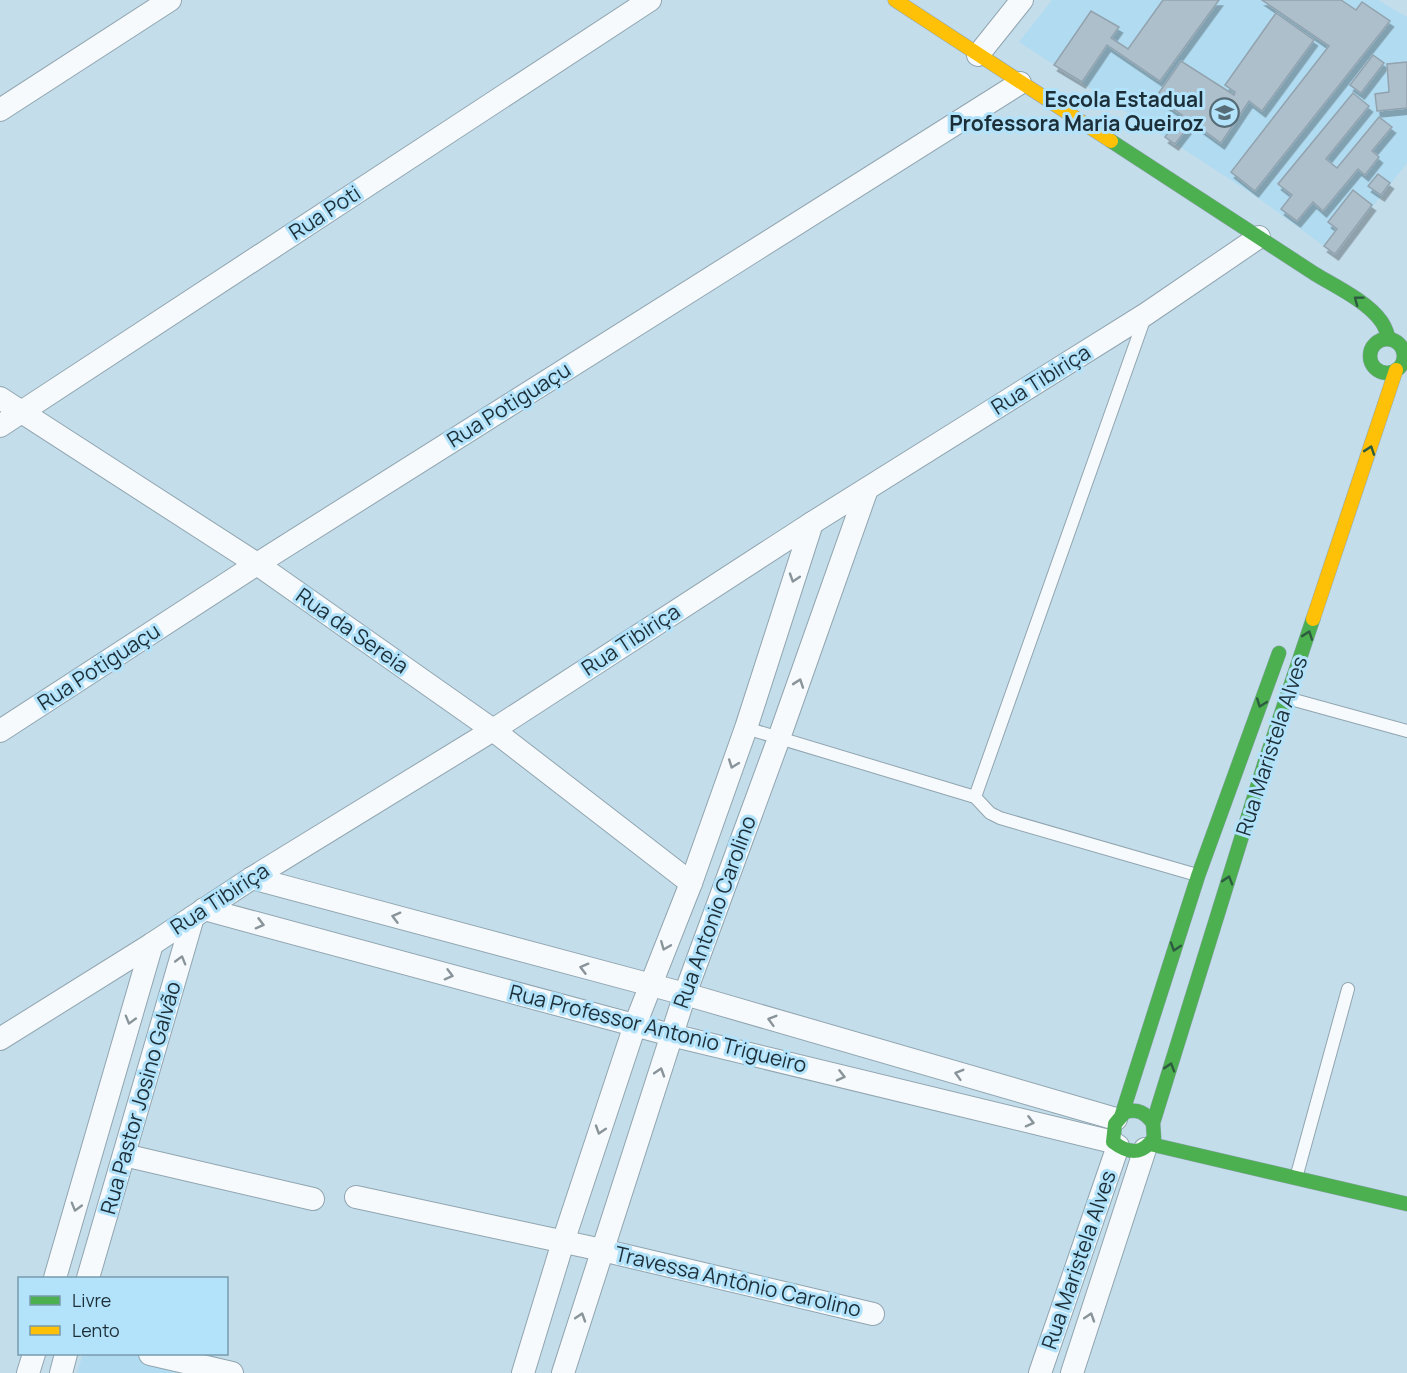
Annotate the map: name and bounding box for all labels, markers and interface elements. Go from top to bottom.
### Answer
place label: Escola Estadual Professora Maria Queiroz [949,85,1204,137]
school or university icon: Escola Estadual Professora Maria Queiroz [1209,96,1241,128]
street label: Rua Poti [283,179,366,246]
one-way arrow [1353,297,1364,308]
street label: Rua Tibiriça [986,338,1095,421]
street label: Rua Potiguaçu [441,355,576,453]
one-way arrow [1363,445,1376,456]
one-way arrow [789,572,801,583]
street label: Rua da Sereia [291,581,414,679]
street label: Rua Tibiriça [576,597,685,681]
street label: Rua Potiguaçu [32,616,165,716]
one-way arrow [1301,630,1313,641]
street label: Rua Maristela Alves [1229,652,1313,839]
one-way arrow [791,678,804,689]
one-way arrow [1255,697,1268,708]
one-way arrow [728,758,741,768]
street label: Rua Antonio Carolino [666,812,762,1012]
street label: Rua Tibiriça [165,856,274,940]
one-way arrow [1221,876,1233,886]
one-way arrow [391,911,401,924]
one-way arrow [254,917,265,929]
one-way arrow [660,940,672,951]
one-way arrow [1170,941,1182,952]
one-way arrow [174,955,186,966]
one-way arrow [579,962,589,975]
one-way arrow [443,968,454,980]
street label: Rua Professor Antonio Trigueiro [507,977,810,1079]
street label: Rua Pastor Josino Galvão [93,978,187,1217]
one-way arrow [125,1014,137,1025]
one-way arrow [767,1014,777,1027]
one-way arrow [1163,1062,1175,1073]
one-way arrow [652,1067,665,1078]
one-way arrow [836,1068,846,1081]
one-way arrow [954,1068,964,1081]
one-way arrow [1025,1114,1035,1127]
one-way arrow [595,1124,608,1135]
street label: Rua Maristela Alves [1034,1167,1122,1353]
one-way arrow [71,1202,83,1212]
street label: Travessa Antônio Carolino [612,1239,864,1323]
legend [18,1277,228,1355]
text: Livre [72,1288,111,1312]
one-way arrow [573,1312,586,1323]
one-way arrow [1083,1312,1095,1323]
text: Lento [72,1318,120,1342]

